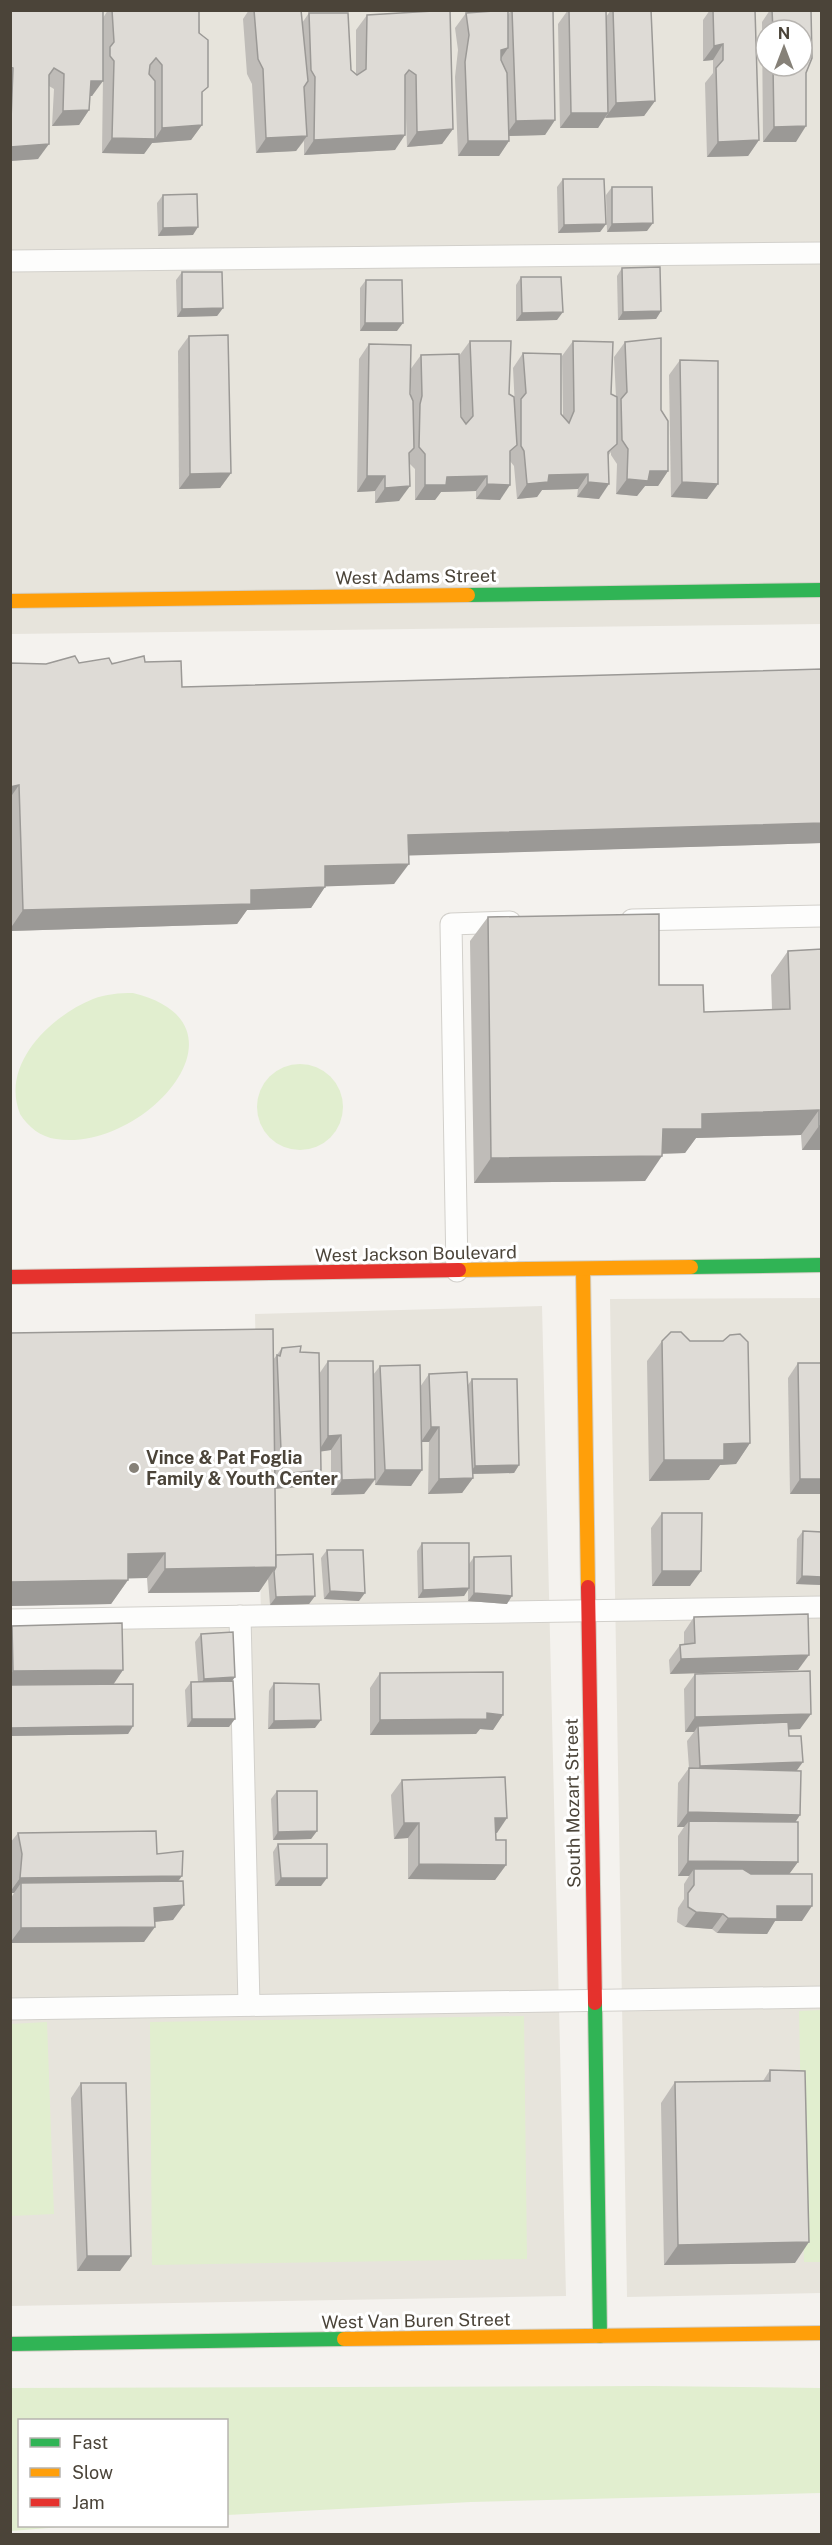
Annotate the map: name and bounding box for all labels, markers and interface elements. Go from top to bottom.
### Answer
north arrow [754,18,814,78]
text: N [778,24,790,43]
street label: West Adams Street [335,565,497,588]
street label: West Jackson Boulevard [315,1241,517,1266]
place label: Vince & Pat Foglia Family & Youth Center [146,1447,339,1489]
marker: Vince & Pat Foglia Family & Youth Center [127,1461,141,1475]
street label: South Mozart Street [561,1718,584,1888]
street label: West Van Buren Street [321,2308,511,2333]
legend [18,2419,228,2527]
text: Fast [72,2432,108,2453]
text: Slow [72,2462,113,2483]
text: Jam [72,2492,105,2513]

